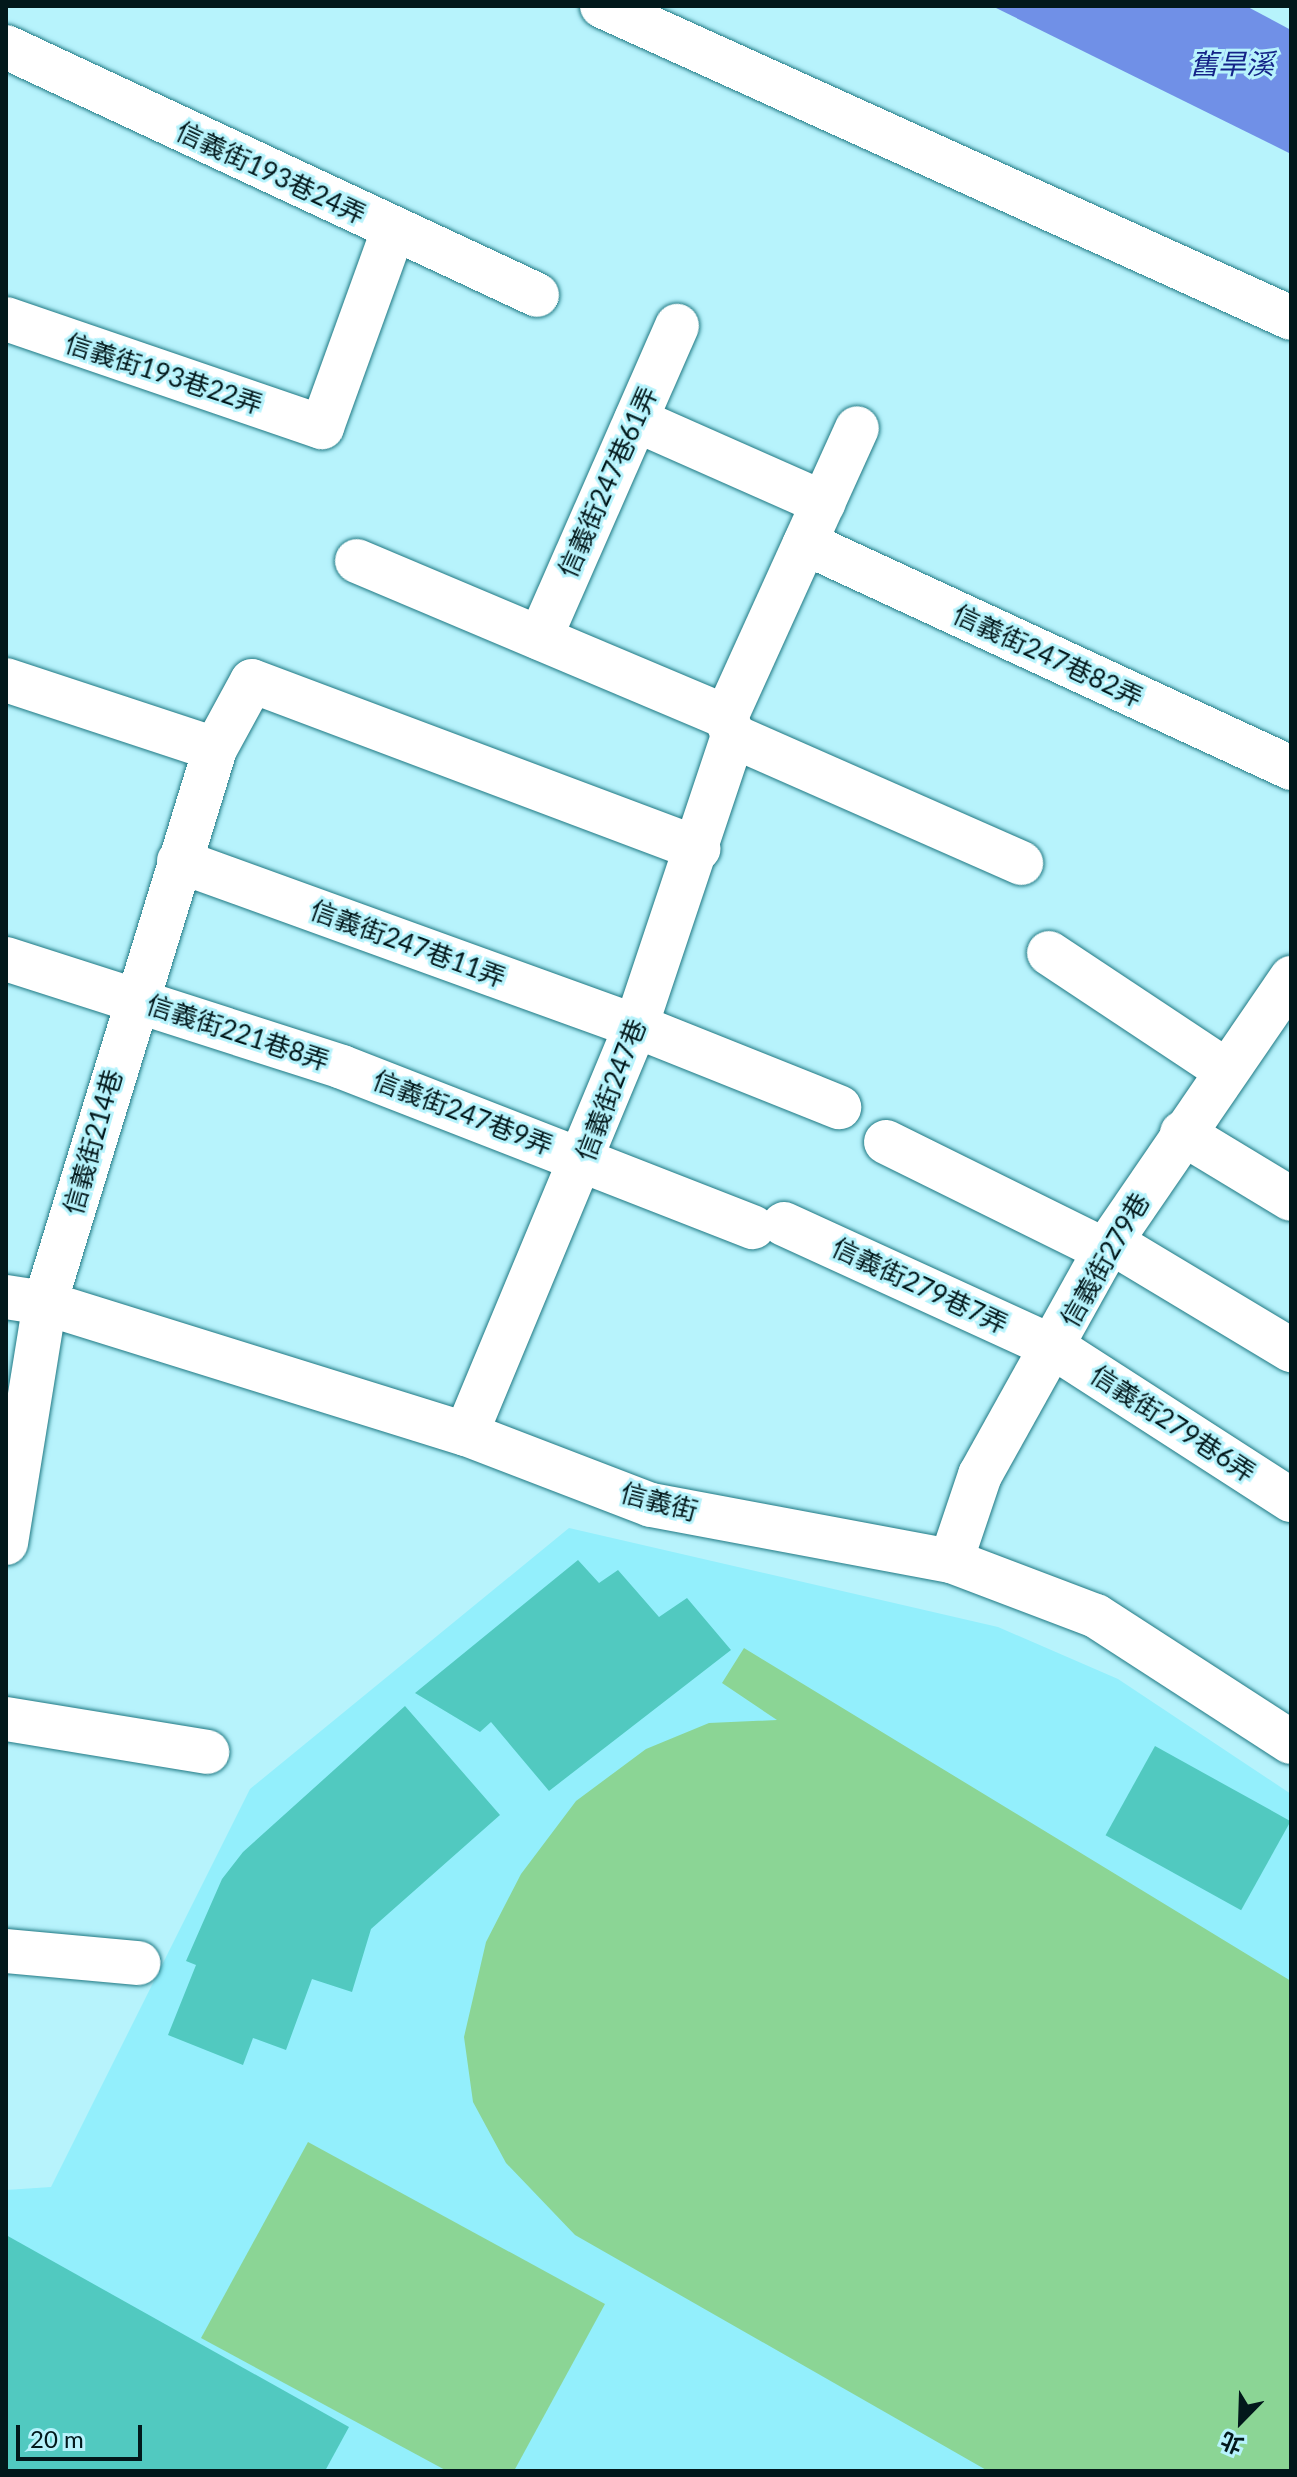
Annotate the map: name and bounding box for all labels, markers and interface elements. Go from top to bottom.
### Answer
water label: 舊旱溪 [1190,46,1274,80]
street label: 信義街193巷24弄 [171,115,371,231]
street label: 信義街193巷22弄 [62,327,266,421]
street label: 信義街247巷61弄 [552,382,664,582]
street label: 信義街247巷82弄 [948,598,1148,714]
street label: 信義街247巷11弄 [306,894,510,994]
street label: 信義街221巷8弄 [143,989,333,1077]
street label: 信義街247巷 [570,1015,652,1165]
street label: 信義街247巷9弄 [369,1064,557,1162]
street label: 信義街214巷 [57,1066,129,1218]
street label: 信義街279巷 [1054,1188,1156,1332]
street label: 信義街279巷7弄 [827,1232,1013,1340]
street label: 信義街279巷6弄 [1085,1359,1261,1489]
street label: 信義街 [617,1477,701,1527]
north arrow [1201,2381,1281,2461]
scale bar [20,2409,146,2459]
text: 20 m [30,2424,84,2453]
text: 北 [1216,2427,1247,2460]

